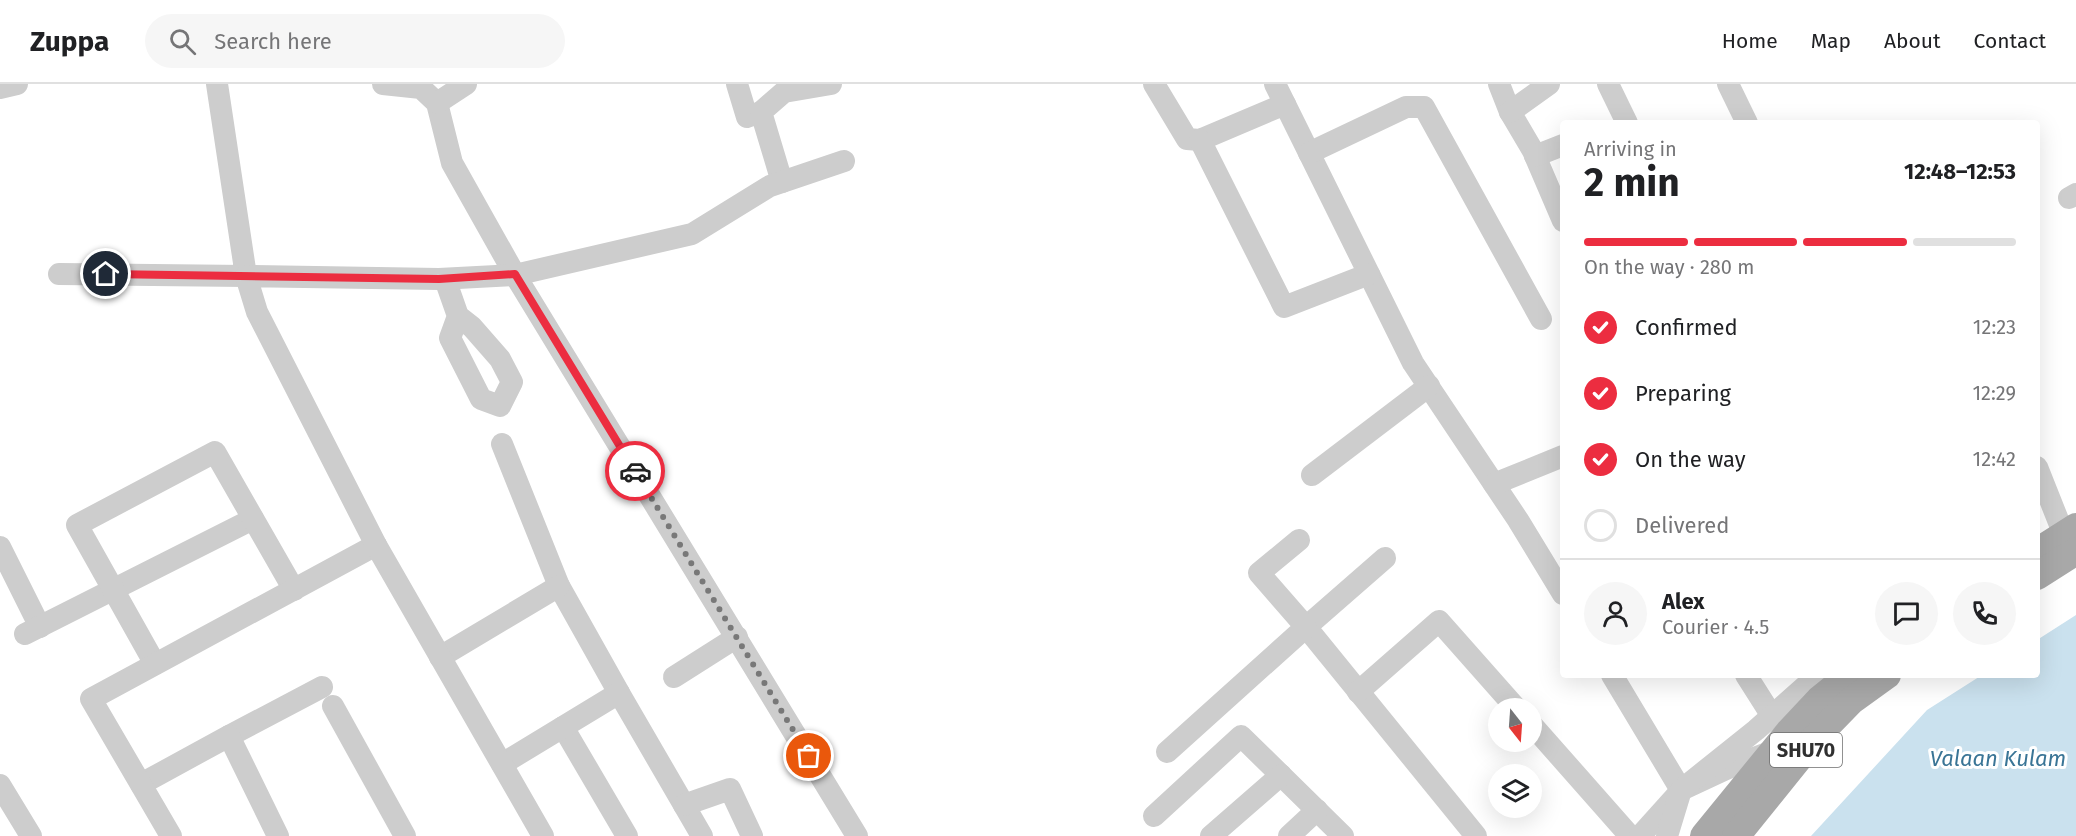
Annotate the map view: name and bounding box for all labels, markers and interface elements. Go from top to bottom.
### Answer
search box [145,14,565,68]
text: Zuppa [30,25,109,58]
icon: search [166,25,199,58]
text: Search here [214,28,332,55]
text: Home [1722,28,1778,54]
text: Map [1811,28,1851,54]
text: About [1884,28,1941,54]
text: Contact [1974,28,2046,54]
text: Arriving in [1584,137,1677,161]
text: 12:48–12:53 [1904,158,2016,185]
text: 2 min [1584,160,1680,206]
pin [80,248,131,299]
text: On the way · 280 m [1584,255,1754,279]
icon: home [89,257,122,290]
icon: check [1584,311,1617,344]
text: Confirmed [1635,314,1738,341]
text: 12:23 [1973,315,2016,339]
icon: check [1584,377,1617,410]
text: Preparing [1635,380,1731,407]
text: 12:29 [1972,381,2016,405]
courier [605,441,665,501]
icon: check [1584,443,1617,476]
text: On the way [1635,446,1746,473]
text: 12:42 [1973,447,2016,471]
icon: car [619,455,652,488]
text: Delivered [1635,512,1730,539]
button: person [1584,582,1647,645]
button: chat [1875,582,1938,645]
button: phone [1953,582,2016,645]
text: Alex [1662,588,1705,615]
text: Courier · 4.5 [1662,615,1769,639]
north arrow [1488,698,1542,752]
map controls [1488,698,1542,818]
pin [783,730,834,781]
road number: SHU70 [1770,733,1842,767]
icon: bag [792,739,825,772]
water label: Valaan Kulam [1930,745,2066,772]
button: layers [1488,764,1542,818]

